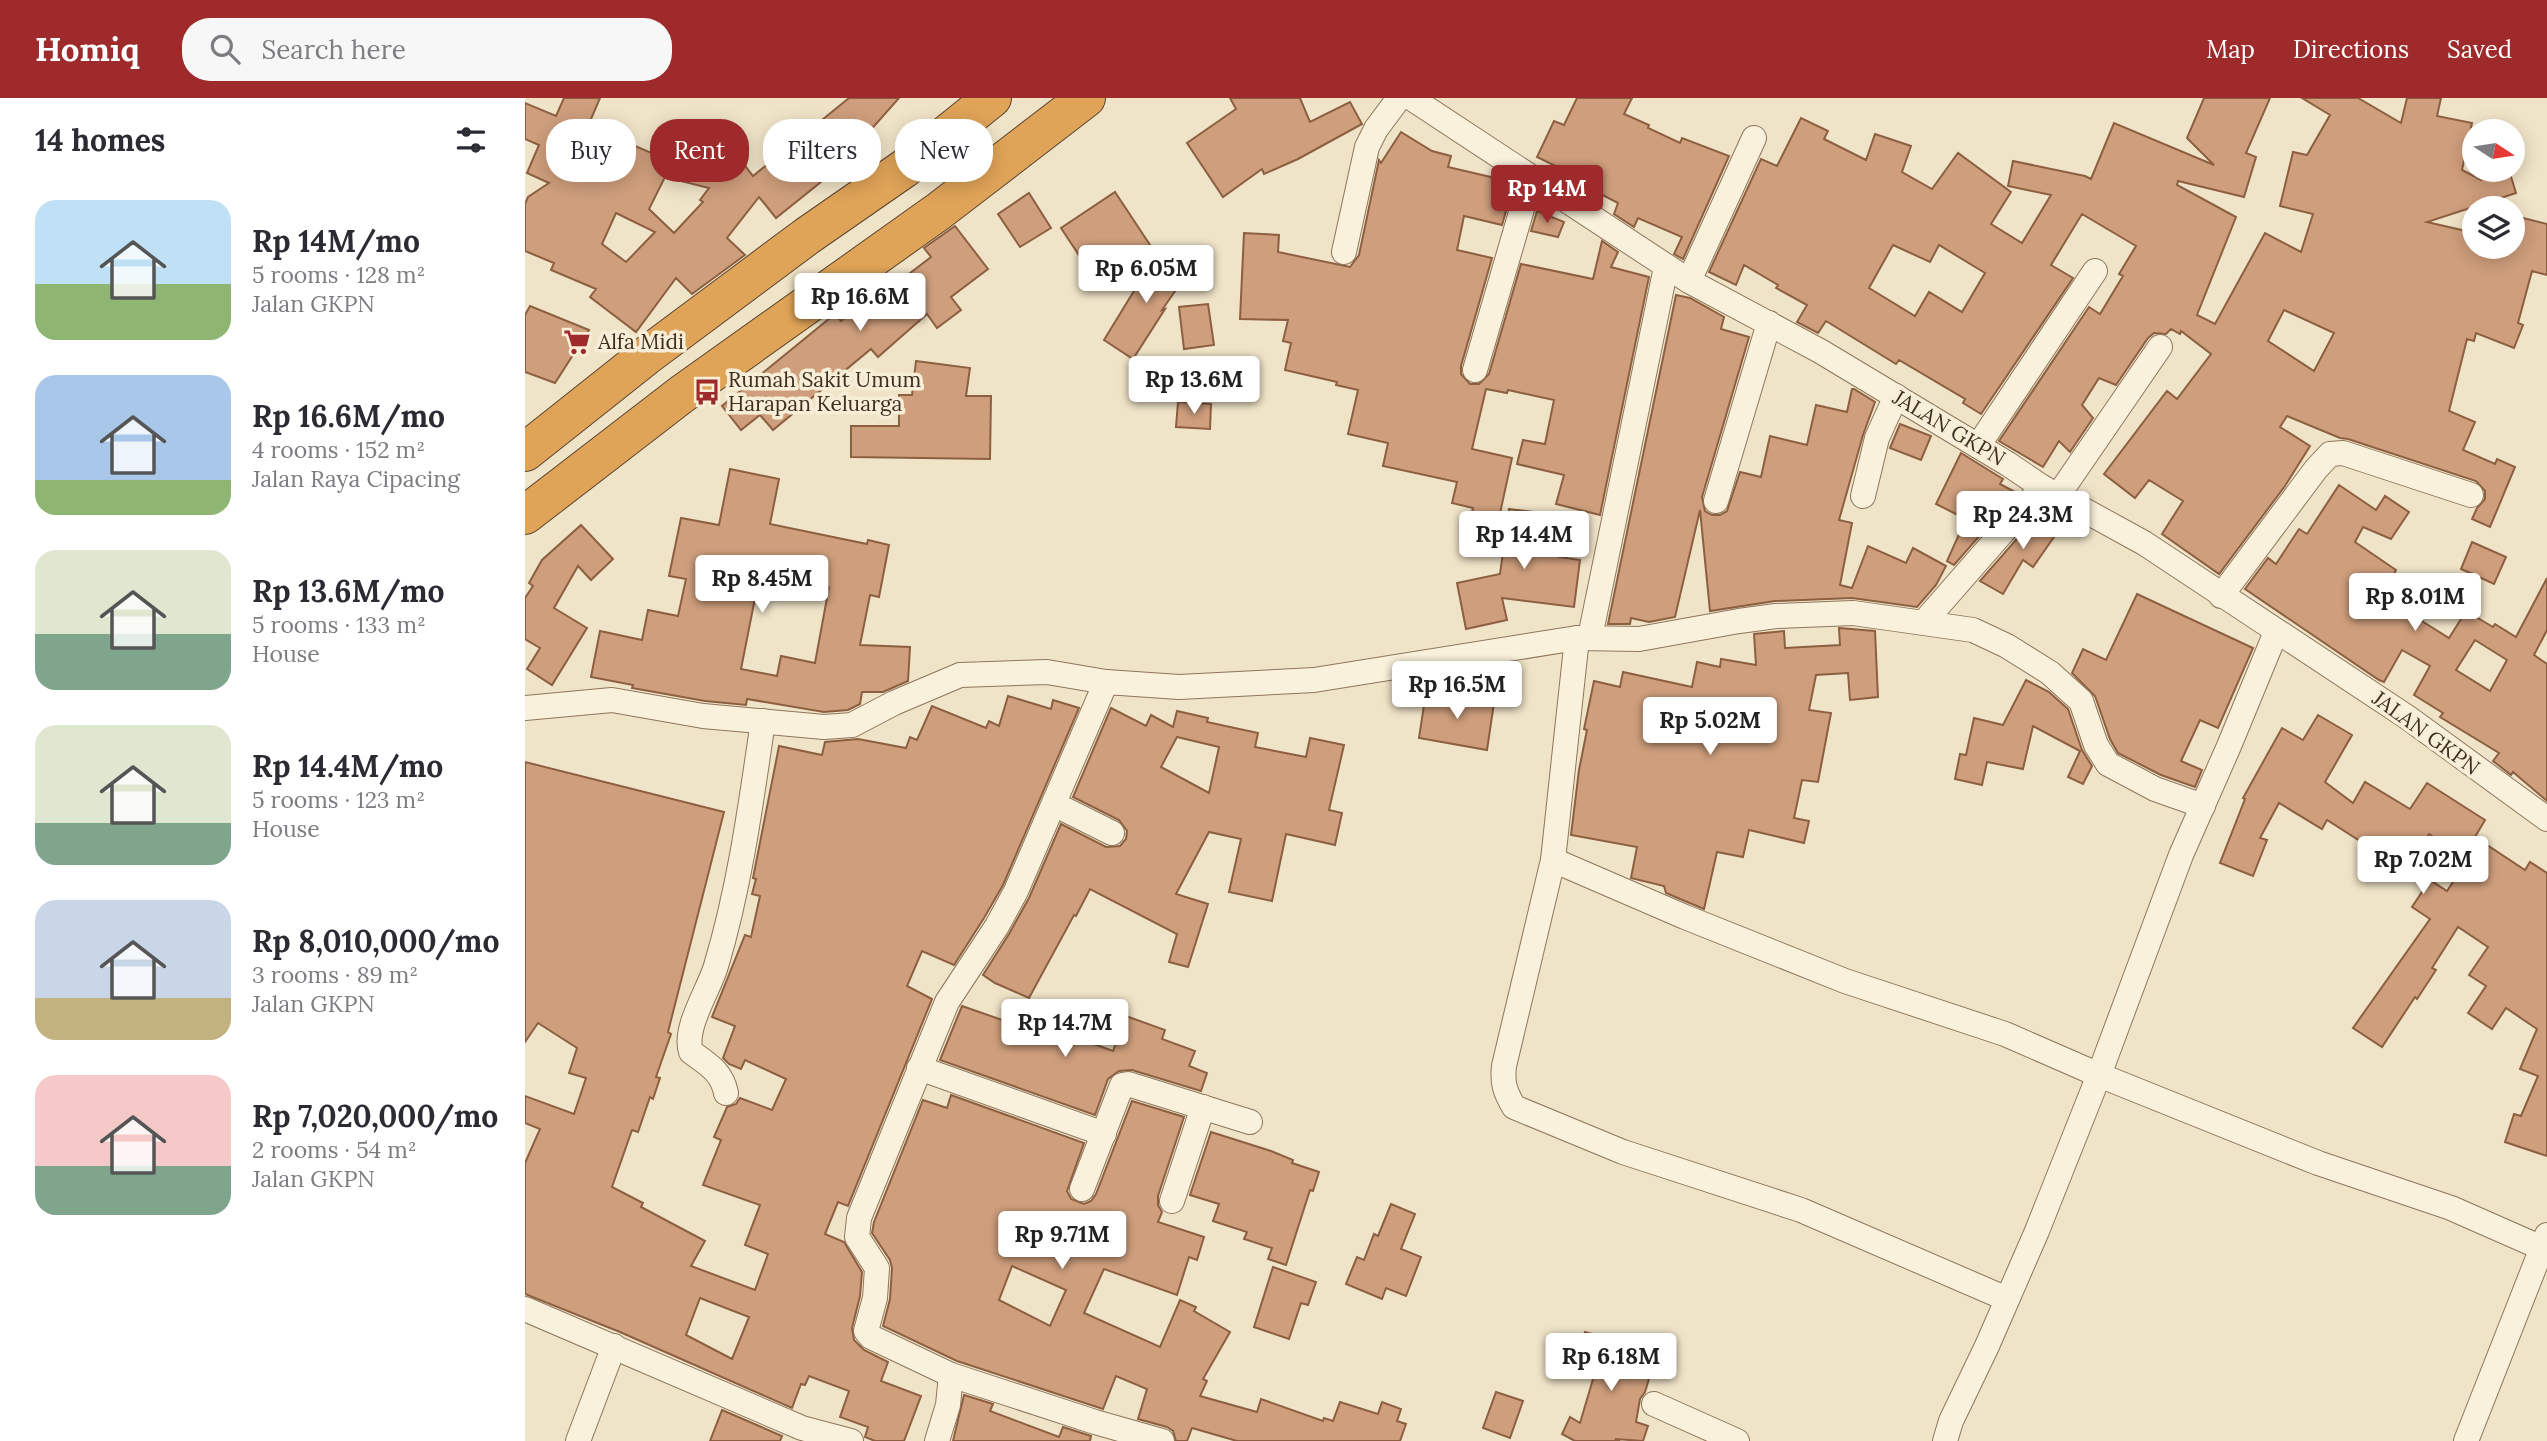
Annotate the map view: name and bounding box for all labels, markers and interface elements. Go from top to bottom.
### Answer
search box [182,18,672,81]
text: Homiq [35,28,140,70]
icon: search [206,30,244,68]
text: Search here [262,33,406,66]
text: Map [2206,34,2255,65]
text: Directions [2293,34,2409,65]
text: Saved [2447,34,2512,65]
chip: Buy [546,119,636,182]
chip: Rent [650,119,749,182]
chip: Filters [763,119,881,182]
chip: New [895,119,993,182]
north arrow [2462,119,2525,182]
map controls [2462,119,2525,259]
text: 14 homes [35,121,165,159]
icon: filters [452,121,490,159]
pin: Rp 14M [1490,166,1604,225]
text: Rp 14M [1507,173,1587,202]
button: layers [2462,196,2525,259]
text: Rp 14M/mo [252,222,420,260]
icon: home [91,228,175,312]
pin: Rp 6.05M [1074,246,1218,305]
text: Rp 6.05M [1094,253,1198,282]
text: 5 rooms · 128 m² [252,260,425,289]
pin: Rp 16.6M [788,274,932,333]
text: Rp 16.6M [810,281,910,310]
text: Jalan GKPN [252,289,375,318]
supermarket icon: Alfa Midi [562,327,592,357]
place label: Alfa Midi [597,328,684,355]
pin: Rp 13.6M [1122,356,1266,416]
text: Rp 13.6M [1145,364,1243,393]
place label: Rumah Sakit Umum Harapan Keluarga [728,366,921,417]
bus stop icon: Rumah Sakit Umum Harapan Keluarga [692,377,722,407]
street label: JALAN GKPN [1887,383,2010,472]
text: Rp 16.6M/mo [252,397,445,435]
icon: home [91,403,175,487]
text: 4 rooms · 152 m² [252,435,425,464]
text: Jalan Raya Cipacing [252,464,460,493]
pin: Rp 24.3M [1951,491,2095,551]
text: Rp 24.3M [1973,499,2073,528]
pin: Rp 14.4M [1452,512,1596,571]
text: Rp 14.4M [1475,519,1573,548]
pin: Rp 8.45M [690,556,834,615]
text: Rp 8.45M [711,563,813,592]
text: Rp 13.6M/mo [252,572,445,610]
pin: Rp 8.01M [2343,574,2487,633]
icon: home [91,578,175,662]
text: Rp 8.01M [2365,581,2465,610]
text: 5 rooms · 133 m² [252,610,426,639]
text: House [252,639,320,668]
pin: Rp 16.5M [1385,662,1529,721]
text: Rp 16.5M [1408,669,1506,698]
street label: JALAN GKPN [2366,684,2485,781]
pin: Rp 5.02M [1638,698,1782,757]
text: Rp 5.02M [1659,705,1761,734]
text: Rp 14.4M/mo [252,747,443,785]
icon: home [91,753,175,837]
text: 5 rooms · 123 m² [252,785,425,814]
text: House [252,814,320,843]
pin: Rp 7.02M [2351,836,2495,896]
text: Rp 7.02M [2373,844,2473,873]
text: Rp 8,010,000/mo [252,922,499,960]
icon: home [91,928,175,1012]
text: 3 rooms · 89 m² [252,960,418,989]
text: Jalan GKPN [252,989,375,1018]
pin: Rp 14.7M [993,1000,1137,1059]
text: Rp 14.7M [1017,1007,1113,1036]
text: Rp 7,020,000/mo [252,1097,498,1135]
icon: home [91,1103,175,1187]
text: 2 rooms · 54 m² [252,1135,417,1164]
text: Jalan GKPN [252,1164,375,1193]
pin: Rp 9.71M [990,1212,1134,1271]
text: Rp 9.71M [1014,1219,1110,1248]
pin: Rp 6.18M [1539,1334,1683,1393]
text: Rp 6.18M [1562,1341,1660,1370]

